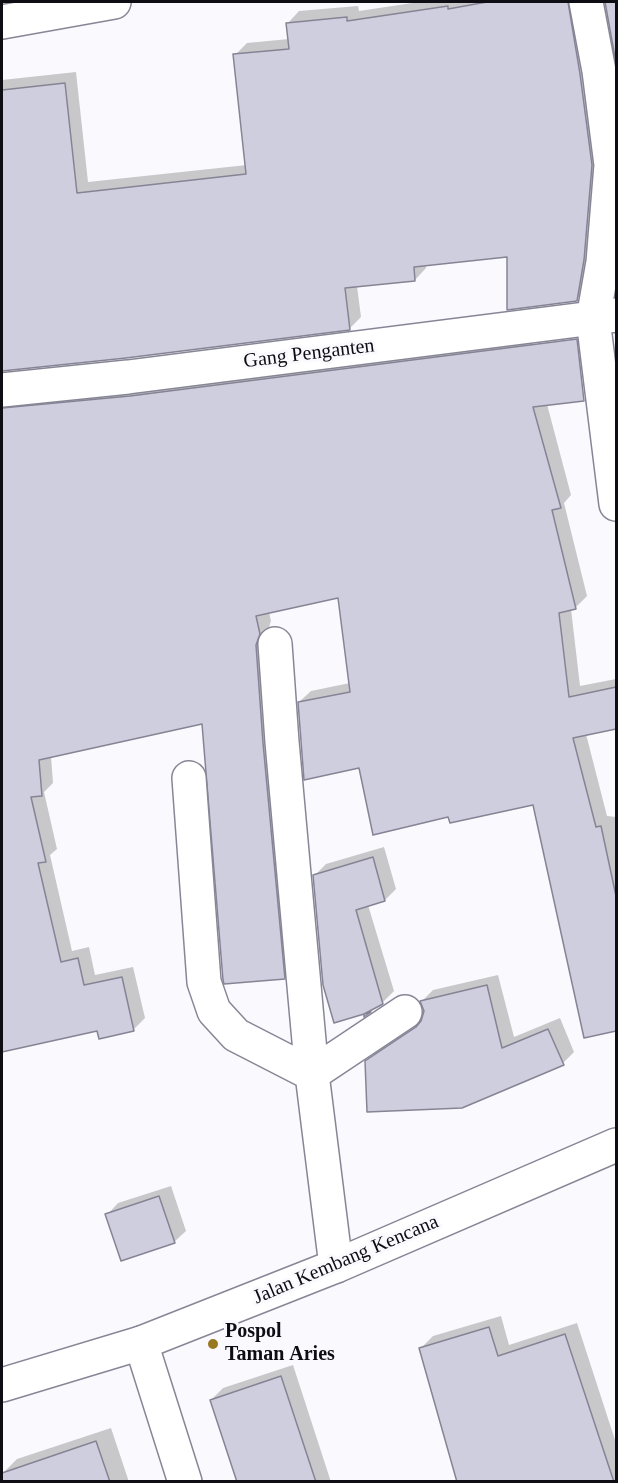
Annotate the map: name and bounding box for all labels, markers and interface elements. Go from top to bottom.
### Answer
street label: Gang Penganten [242,334,376,374]
street label: Jalan Kembang Kencana [250,1210,442,1310]
place label: Pospol Taman Aries [225,1320,335,1367]
marker: Pospol Taman Aries [206,1337,220,1351]

